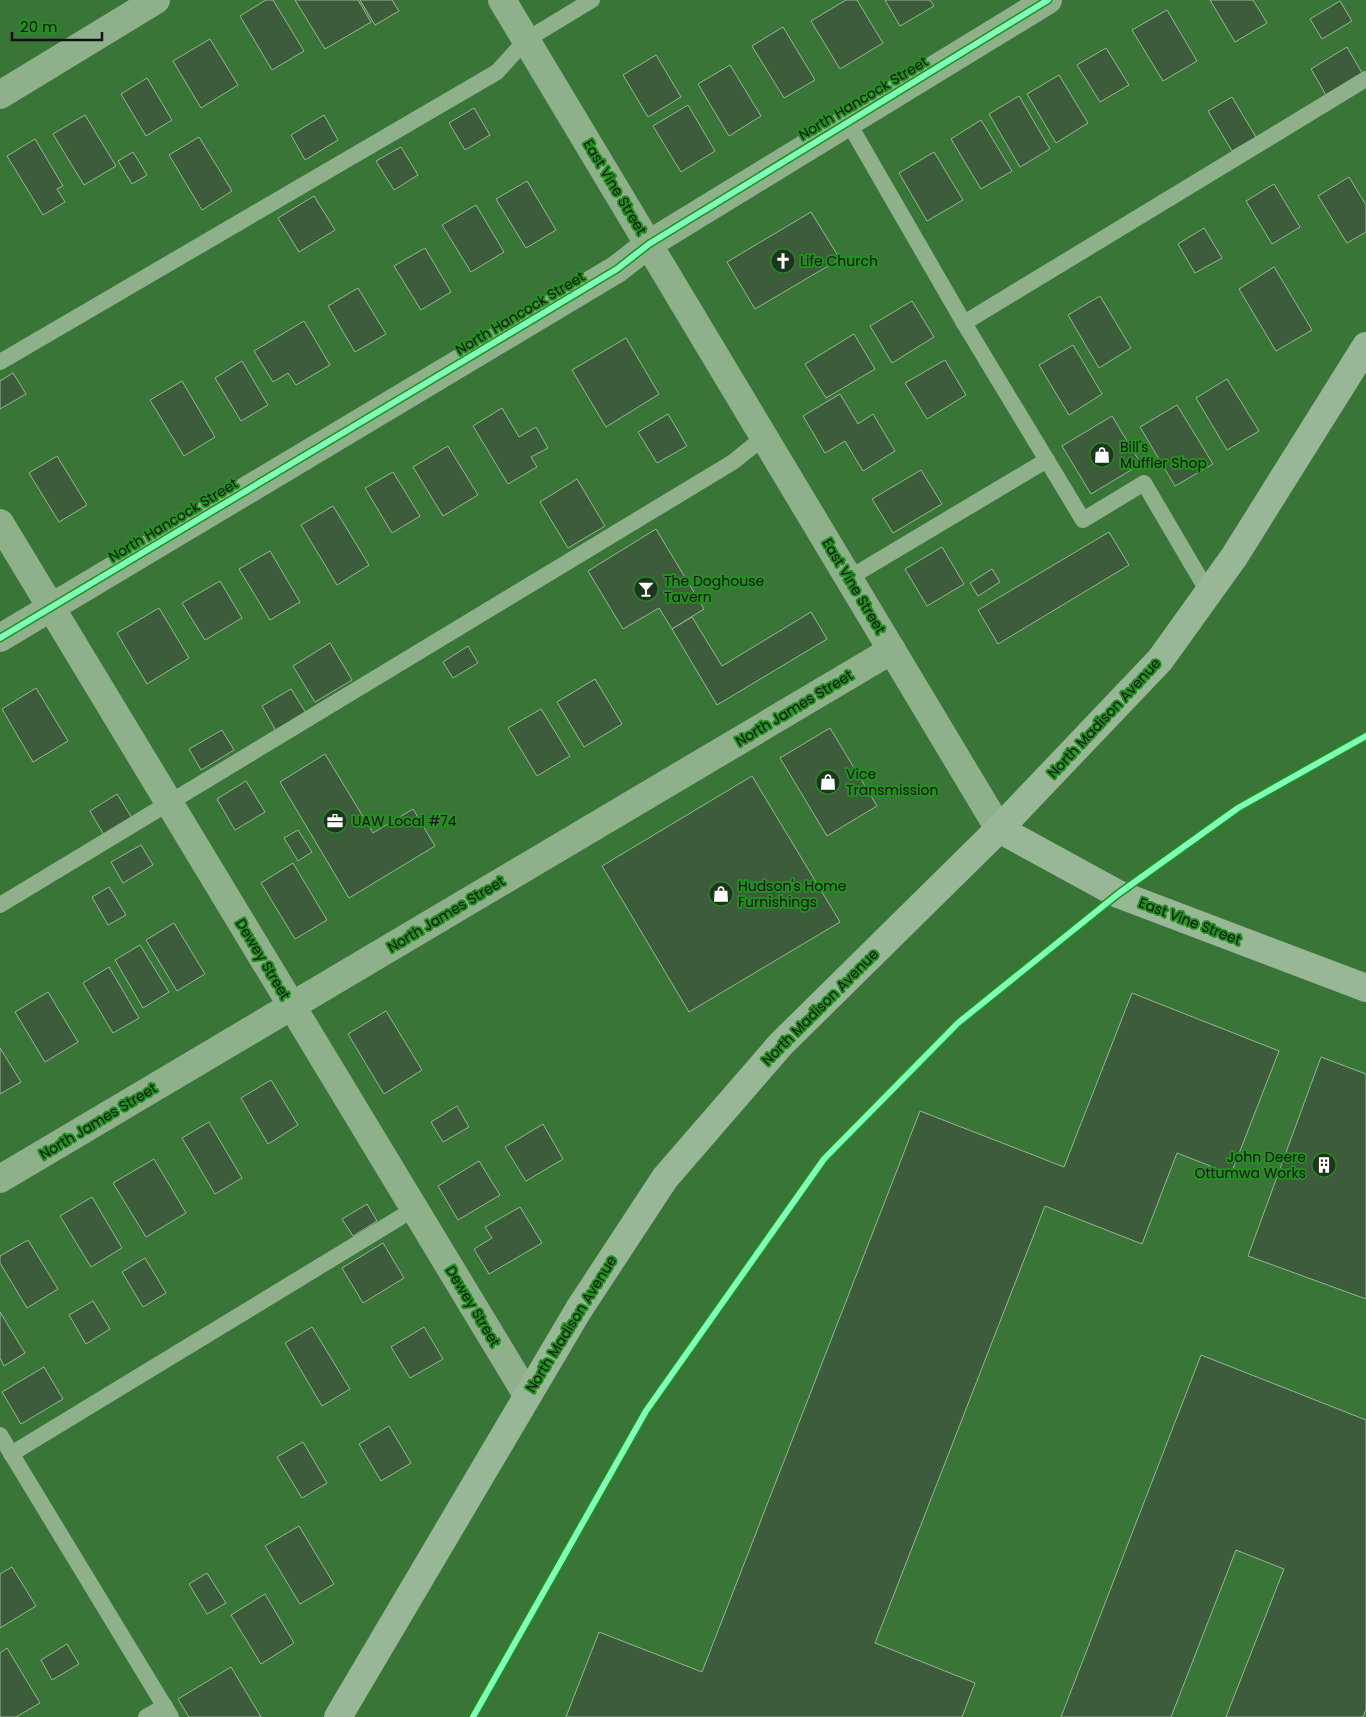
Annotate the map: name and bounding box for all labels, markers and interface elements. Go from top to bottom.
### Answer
scale bar [12,10,102,42]
text: 20 m [20,16,58,37]
street label: North Hancock Street [794,51,932,145]
street label: East Vine Street [579,136,651,238]
church icon: Life Church [770,248,796,274]
place label: Life Church [800,251,878,271]
street label: North Hancock Street [451,266,589,360]
place label: Bill's Muffler Shop [1120,437,1207,473]
shop icon: Bill's Muffler Shop [1089,442,1115,468]
street label: North Hancock Street [104,473,242,567]
street label: East Vine Street [818,535,890,637]
place label: The Doghouse Tavern [664,571,764,607]
bar icon: The Doghouse Tavern [633,576,659,602]
street label: North Madison Avenue [1043,653,1165,783]
street label: North James Street [731,665,857,751]
place label: Vice Transmission [846,764,938,800]
shop icon: Vice Transmission [815,769,841,795]
office icon: UAW Local #74 [322,808,348,834]
place label: UAW Local #74 [352,811,457,831]
street label: North James Street [383,871,509,957]
place label: Hudson's Home Furnishings [738,876,847,912]
shop icon: Hudson's Home Furnishings [708,881,734,907]
street label: East Vine Street [1136,892,1244,950]
street label: Dewey Street [231,915,295,1003]
street label: North Madison Avenue [757,944,883,1070]
street label: North James Street [35,1078,161,1164]
place label: John Deere Ottumwa Works [1194,1147,1306,1183]
building icon: John Deere Ottumwa Works [1311,1152,1337,1178]
street label: North Madison Avenue [521,1252,621,1396]
street label: Dewey Street [441,1262,505,1350]

